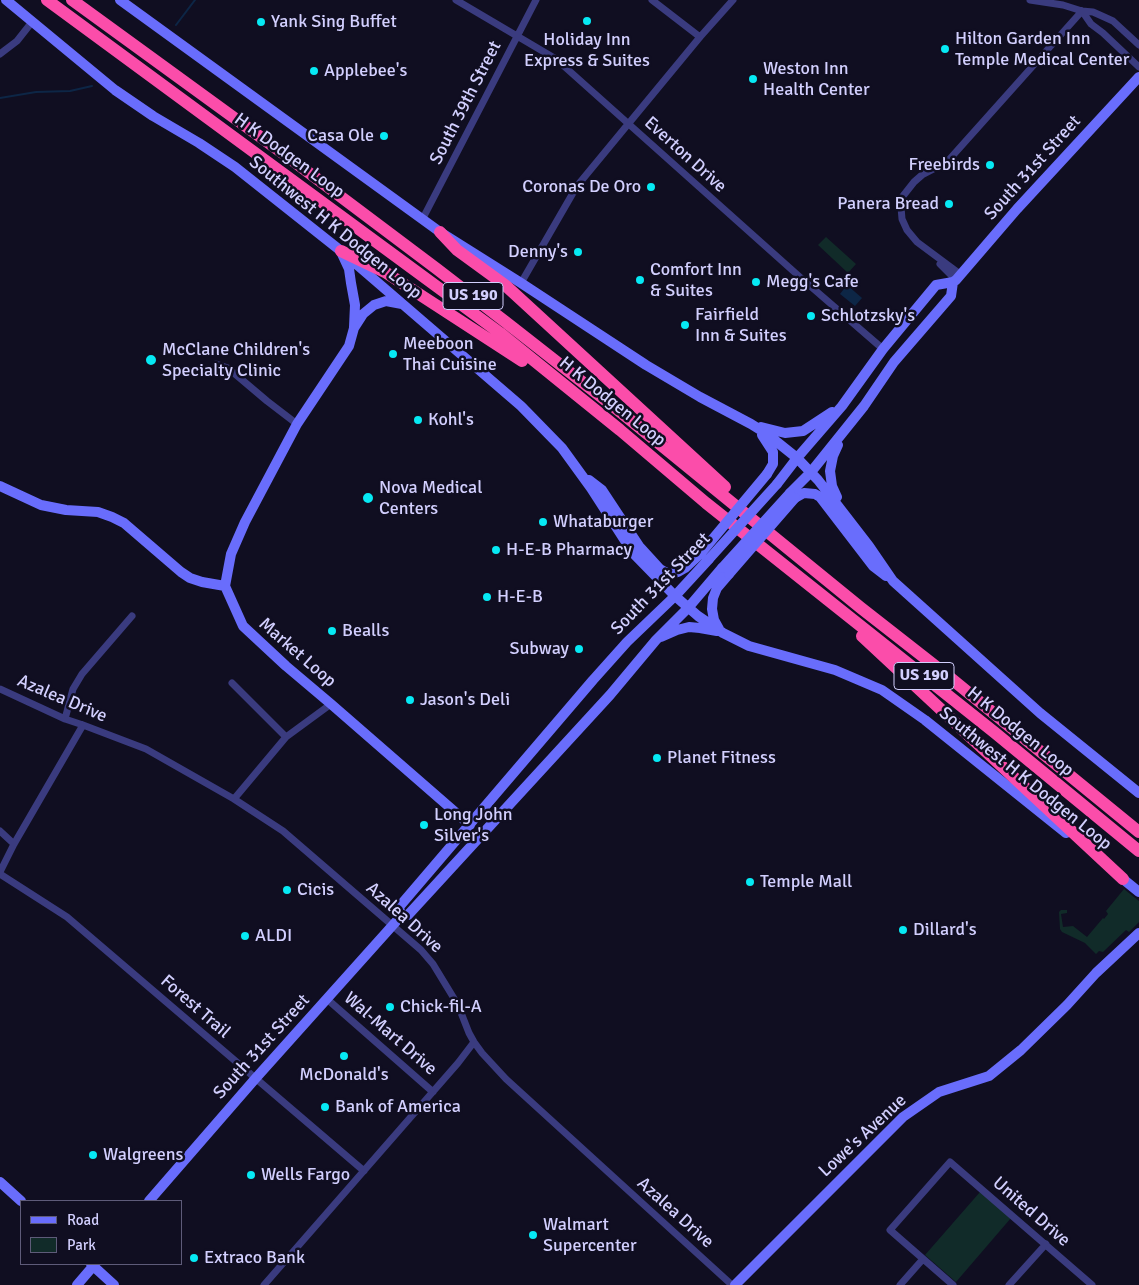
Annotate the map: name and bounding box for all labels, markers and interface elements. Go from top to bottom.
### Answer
place label: Yank Sing Buffet [271,11,397,33]
marker: Holiday Inn Express & Suites [581,15,593,27]
marker: Yank Sing Buffet [255,16,267,28]
place label: Hilton Garden Inn Temple Medical Center [955,28,1129,70]
place label: Holiday Inn Express & Suites [524,29,650,72]
street label: South 39th Street [426,38,506,168]
marker: Hilton Garden Inn Temple Medical Center [939,43,951,55]
place label: Weston Inn Health Center [763,58,870,100]
place label: Applebee's [324,60,407,82]
marker: Applebee's [308,65,320,77]
marker: Weston Inn Health Center [747,73,759,85]
street label: H K Dodgen Loop [230,109,348,203]
street label: South 31st Street [980,111,1086,225]
street label: Everton Drive [639,112,731,198]
place label: Casa Ole [307,125,374,147]
marker: Casa Ole [378,130,390,142]
street label: Southwest H K Dodgen Loop [244,152,426,304]
place label: Freebirds [908,154,980,176]
marker: Freebirds [984,159,996,171]
place label: Coronas De Oro [522,176,641,198]
marker: Coronas De Oro [645,181,657,193]
place label: Panera Bread [837,193,939,215]
marker: Panera Bread [943,198,955,210]
place label: Denny's [508,241,568,263]
marker: Denny's [572,246,584,258]
place label: Comfort Inn & Suites [650,259,742,302]
place label: Megg's Cafe [766,271,859,293]
marker: Comfort Inn & Suites [634,274,646,286]
marker: Megg's Cafe [750,276,762,288]
road number: US 190 [443,282,503,310]
place label: Fairfield Inn & Suites [695,304,787,346]
place label: Schlotzsky's [821,305,915,327]
marker: Schlotzsky's [805,310,817,322]
marker: Fairfield Inn & Suites [679,319,691,331]
place label: Meeboon Thai Cuisine [403,333,497,376]
place label: McClane Children's Specialty Clinic [162,339,310,382]
marker: Meeboon Thai Cuisine [387,348,399,360]
street label: H K Dodgen Loop [554,352,670,452]
marker: McClane Children's Specialty Clinic [144,353,158,367]
place label: Kohl's [428,409,474,431]
marker: Kohl's [412,414,424,426]
place label: Nova Medical Centers [379,477,482,520]
marker: Nova Medical Centers [361,491,375,505]
place label: Whataburger [553,511,653,533]
marker: Whataburger [537,516,549,528]
street label: South 31st Street [607,528,715,640]
place label: H-E-B Pharmacy [506,539,632,561]
marker: H-E-B Pharmacy [490,544,502,556]
place label: H-E-B [497,586,543,608]
marker: H-E-B [481,591,493,603]
street label: Market Loop [254,614,340,692]
place label: Bealls [342,620,389,642]
marker: Bealls [326,625,338,637]
place label: Subway [510,638,569,660]
marker: Subway [573,643,585,655]
road number: US 190 [894,662,954,689]
street label: Azalea Drive [14,670,110,728]
street label: H K Dodgen Loop [962,682,1078,782]
place label: Jason's Deli [420,689,510,711]
marker: Jason's Deli [404,694,416,706]
street label: Southwest H K Dodgen Loop [934,703,1116,855]
place label: Planet Fitness [667,747,776,769]
marker: Planet Fitness [651,752,663,764]
place label: Long John Silver's [434,804,513,846]
marker: Long John Silver's [418,819,430,831]
place label: Temple Mall [760,871,852,893]
marker: Temple Mall [744,876,756,888]
street label: Azalea Drive [361,878,447,958]
place label: Cicis [297,879,334,901]
marker: Cicis [281,884,293,896]
place label: Dillard's [913,919,977,941]
marker: Dillard's [897,924,909,936]
place label: ALDI [255,925,292,947]
marker: ALDI [239,930,251,942]
street label: Forest Trail [156,971,234,1043]
street label: Wal-Mart Drive [339,988,441,1080]
street label: South 31st Street [209,990,315,1104]
place label: Chick-fil-A [400,996,482,1018]
marker: Chick-fil-A [384,1001,396,1013]
marker: McDonald's [338,1050,350,1062]
place label: McDonald's [299,1064,389,1086]
street label: Lowe's Avenue [815,1090,911,1182]
place label: Bank of America [335,1096,461,1118]
marker: Bank of America [319,1101,331,1113]
place label: Walgreens [103,1144,183,1166]
marker: Walgreens [87,1149,99,1161]
place label: Wells Fargo [261,1164,350,1186]
marker: Wells Fargo [245,1169,257,1181]
street label: Azalea Drive [632,1173,718,1253]
street label: United Drive [988,1173,1074,1251]
legend [20,1200,182,1265]
text: Road [67,1211,99,1229]
place label: Walmart Supercenter [543,1214,637,1256]
marker: Walmart Supercenter [527,1229,539,1241]
text: Park [67,1236,96,1254]
place label: Extraco Bank [204,1247,305,1269]
marker: Extraco Bank [188,1252,200,1264]

